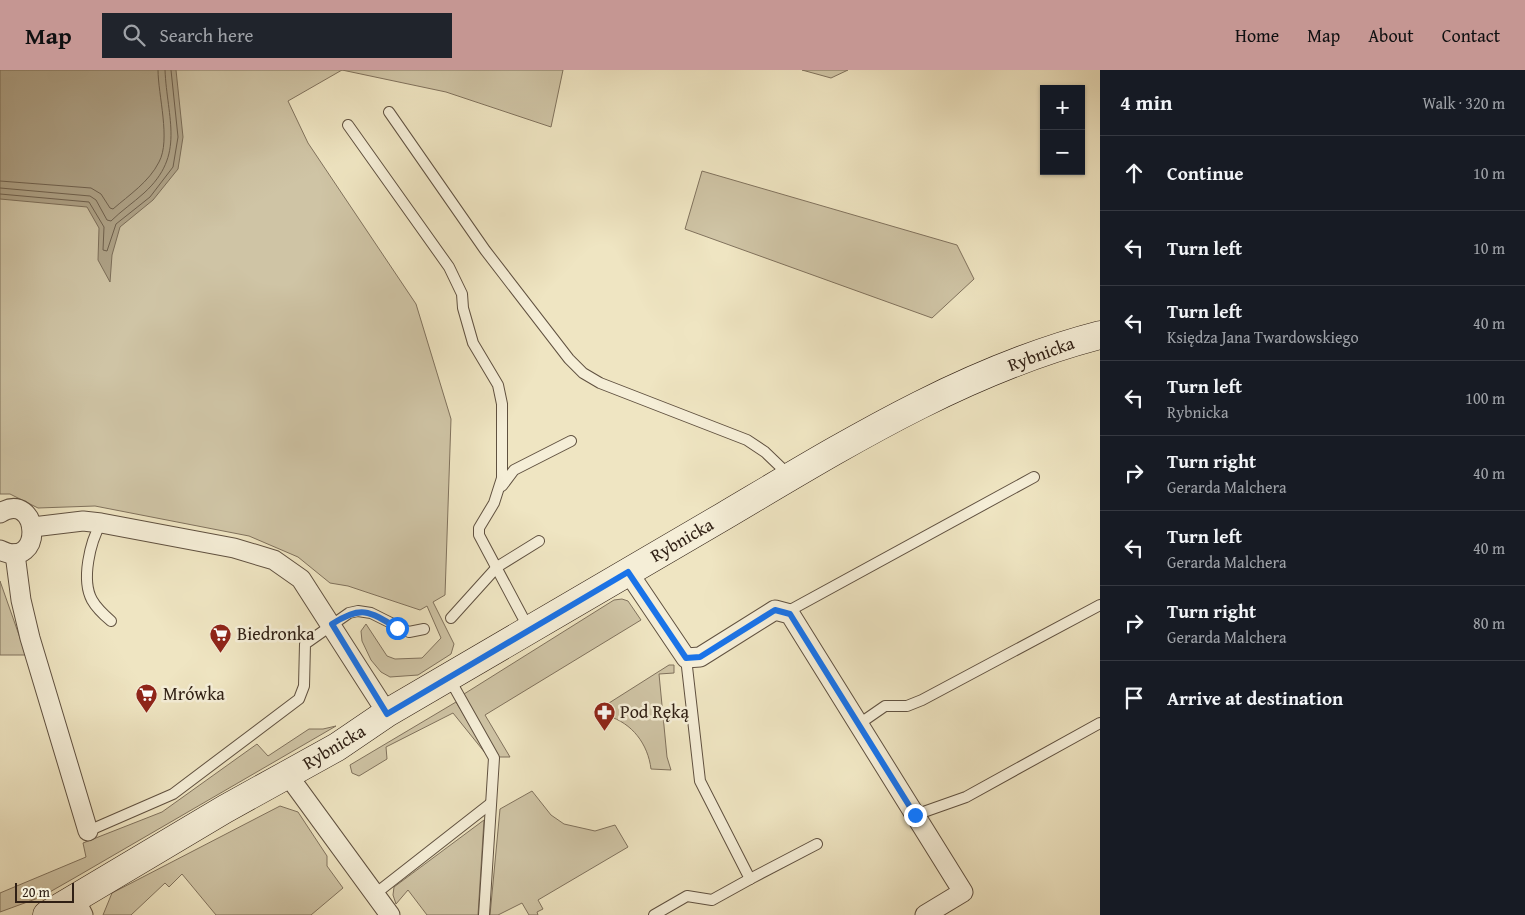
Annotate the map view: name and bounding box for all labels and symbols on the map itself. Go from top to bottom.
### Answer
street label: Rybnicka [1004,329,1078,378]
street label: Rybnicka [645,510,719,569]
route start [386,617,409,640]
place label: Biedronka [237,620,315,647]
supermarket icon: Biedronka [209,622,233,653]
place label: Mrówka [163,680,225,707]
supermarket icon: Mrówka [135,682,159,713]
place label: Pod Ręką [620,698,689,725]
pharmacy icon: Pod Ręką [592,700,616,731]
street label: Rybnicka [297,717,371,776]
route end [904,804,927,827]
scale bar [15,880,74,903]

